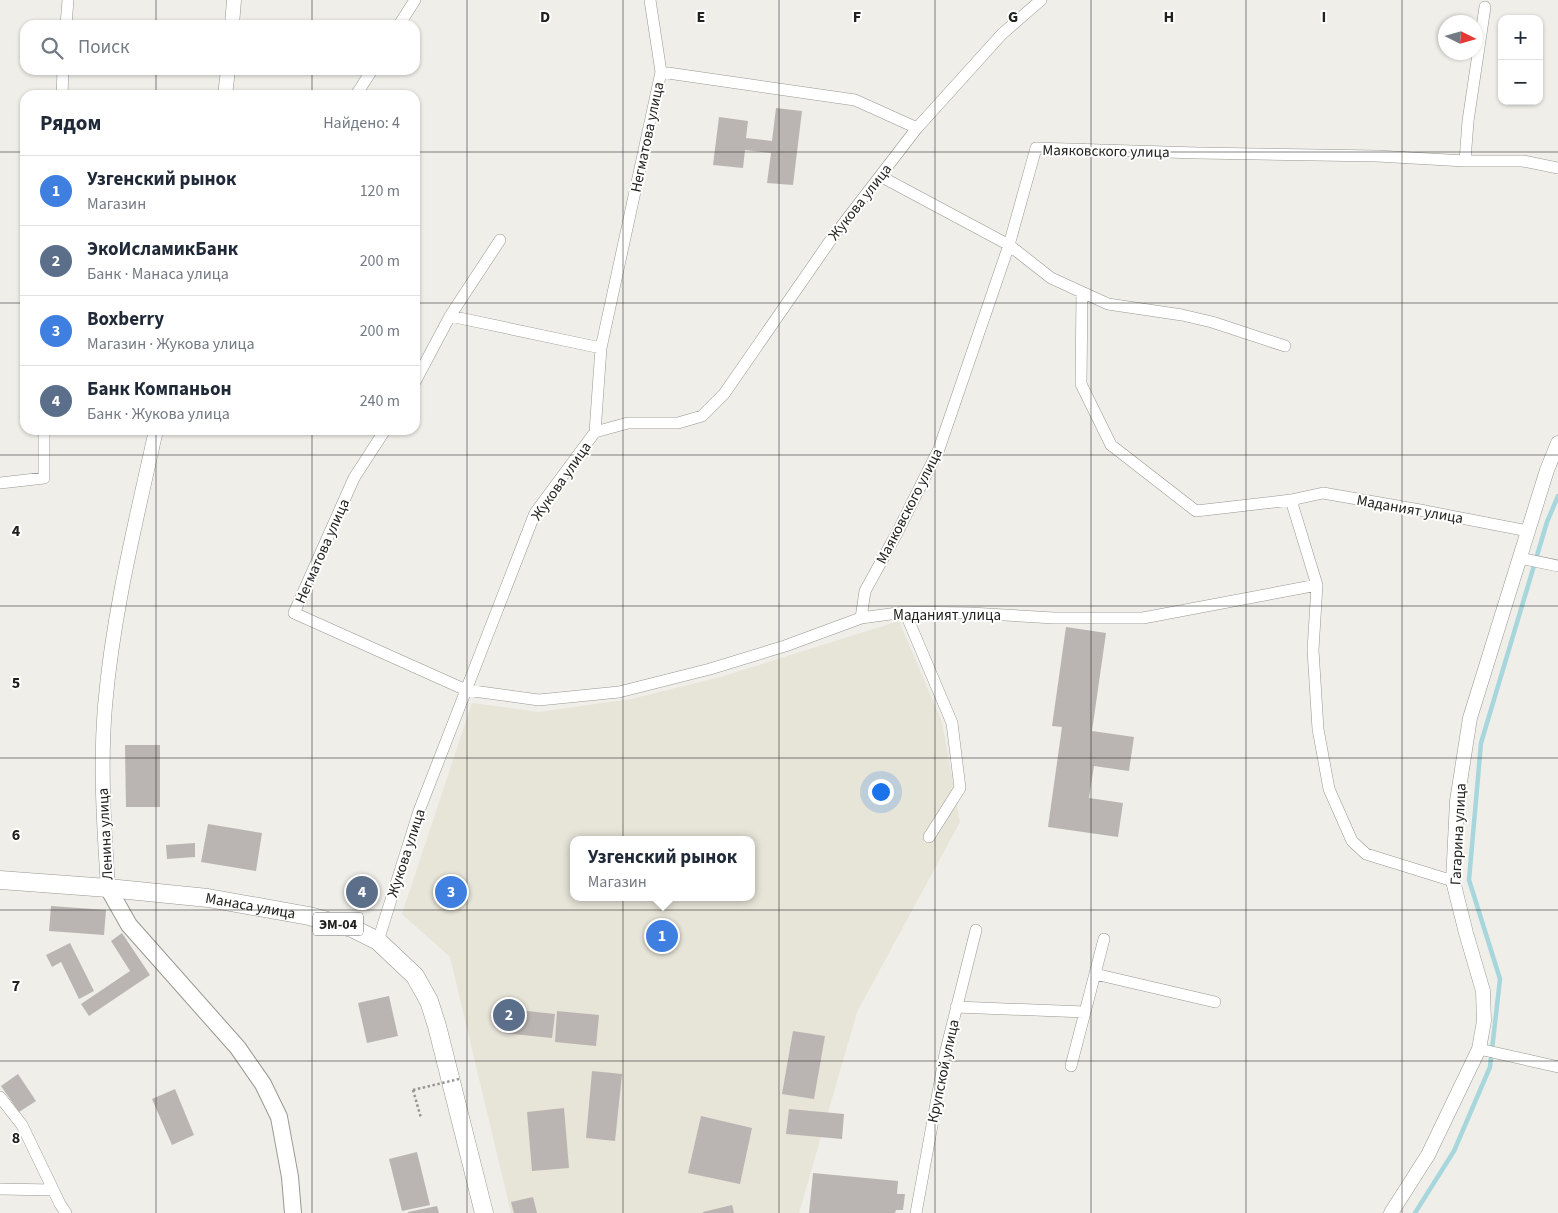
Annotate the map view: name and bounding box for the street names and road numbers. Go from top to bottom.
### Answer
street label: Негматова улица [626,80,669,194]
street label: Маяковского улица [1042,140,1170,163]
street label: Жукова улица [824,160,897,245]
street label: Жукова улица [526,438,596,525]
street label: Маяковского улица [871,445,948,568]
street label: Маданият улица [1355,490,1465,529]
street label: Негматова улица [290,496,355,607]
street label: Маданият улица [893,605,1001,626]
street label: Гагарина улица [1445,783,1472,885]
street label: Ленина улица [93,787,118,881]
street label: Жукова улица [382,806,431,900]
street label: Манаса улица [204,888,297,924]
road number: ЭМ-04 [313,912,363,936]
street label: Крупской улица [922,1017,965,1125]

